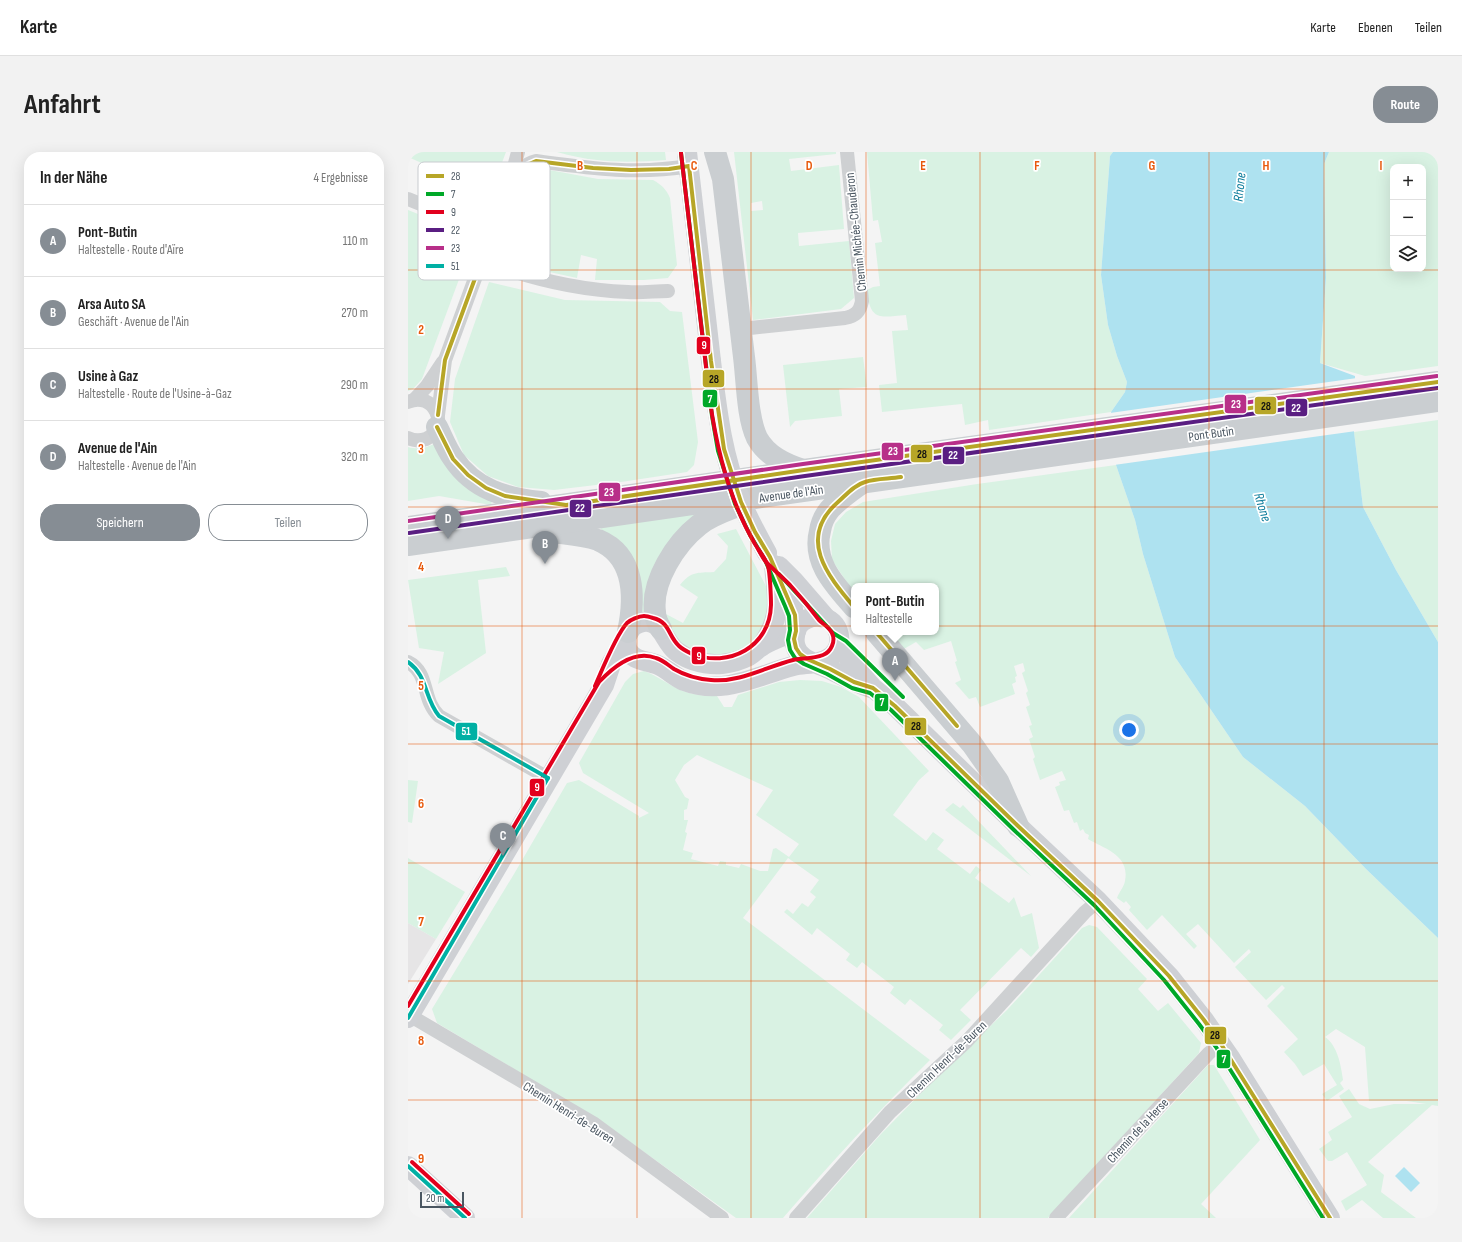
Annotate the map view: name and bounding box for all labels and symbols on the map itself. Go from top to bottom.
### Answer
text: B [577,158,583,174]
text: C [691,158,698,174]
text: D [806,158,813,174]
text: E [920,158,926,174]
text: F [1034,158,1040,174]
text: G [1149,158,1156,174]
text: H [1263,158,1270,174]
text: I [1380,158,1383,174]
legend [418,162,550,280]
text: 28 [451,170,461,183]
water label: Rhone [1230,171,1250,202]
street label: Chemin Michée-Chauderon [842,172,870,292]
text: 7 [451,188,456,201]
text: 9 [451,206,456,219]
text: 22 [451,224,461,237]
text: 23 [451,242,461,255]
text: 51 [451,260,459,273]
text: 2 [418,322,424,338]
line badge: 9 [696,336,711,355]
text: 9 [701,339,707,352]
line badge: 28 [702,369,725,388]
text: 28 [709,373,719,386]
line badge: 7 [702,389,718,408]
text: 7 [708,393,713,406]
line badge: 23 [1224,394,1247,414]
line badge: 28 [1254,396,1277,415]
text: 23 [1231,398,1241,411]
line badge: 22 [1285,398,1308,417]
text: 28 [1261,400,1271,413]
text: 22 [1291,402,1301,415]
street label: Pont Butin [1187,423,1235,445]
text: 3 [418,441,424,457]
line badge: 23 [881,442,904,461]
line badge: 28 [910,444,933,463]
text: 23 [888,445,898,458]
line badge: 22 [942,446,965,465]
text: 28 [917,448,927,461]
text: 22 [948,449,958,462]
line badge: 23 [598,482,621,502]
street label: Avenue de l'Ain [757,482,824,507]
text: 23 [604,486,614,499]
water label: Rhone [1250,491,1275,524]
line badge: 22 [569,499,592,518]
text: 22 [575,502,585,515]
pin: D [435,506,461,539]
pin: B [532,531,558,564]
text: 4 [418,559,424,575]
line badge: 9 [691,646,706,665]
pin: A [882,648,908,681]
text: 9 [696,650,702,663]
text: 5 [418,678,424,694]
line badge: 7 [874,693,889,712]
text: 7 [880,696,885,709]
line badge: 28 [904,717,927,736]
text: 28 [911,720,921,733]
your location [1119,720,1139,740]
line badge: 51 [455,722,478,741]
text: 51 [461,725,471,738]
line badge: 9 [529,778,545,797]
text: 9 [534,781,540,794]
text: 6 [418,796,424,812]
pin: C [490,823,516,856]
text: 7 [418,914,424,930]
street label: Chemin Henri-de-Buren [903,1018,990,1102]
line badge: 28 [1204,1026,1227,1045]
text: 28 [1210,1029,1220,1042]
text: 8 [418,1033,424,1049]
line badge: 7 [1216,1049,1231,1069]
text: 7 [1222,1053,1227,1066]
street label: Chemin Henri-de-Buren [520,1078,617,1147]
street label: Chemin de la Herse [1104,1095,1172,1166]
text: 9 [418,1151,424,1167]
scale bar [420,1190,464,1209]

